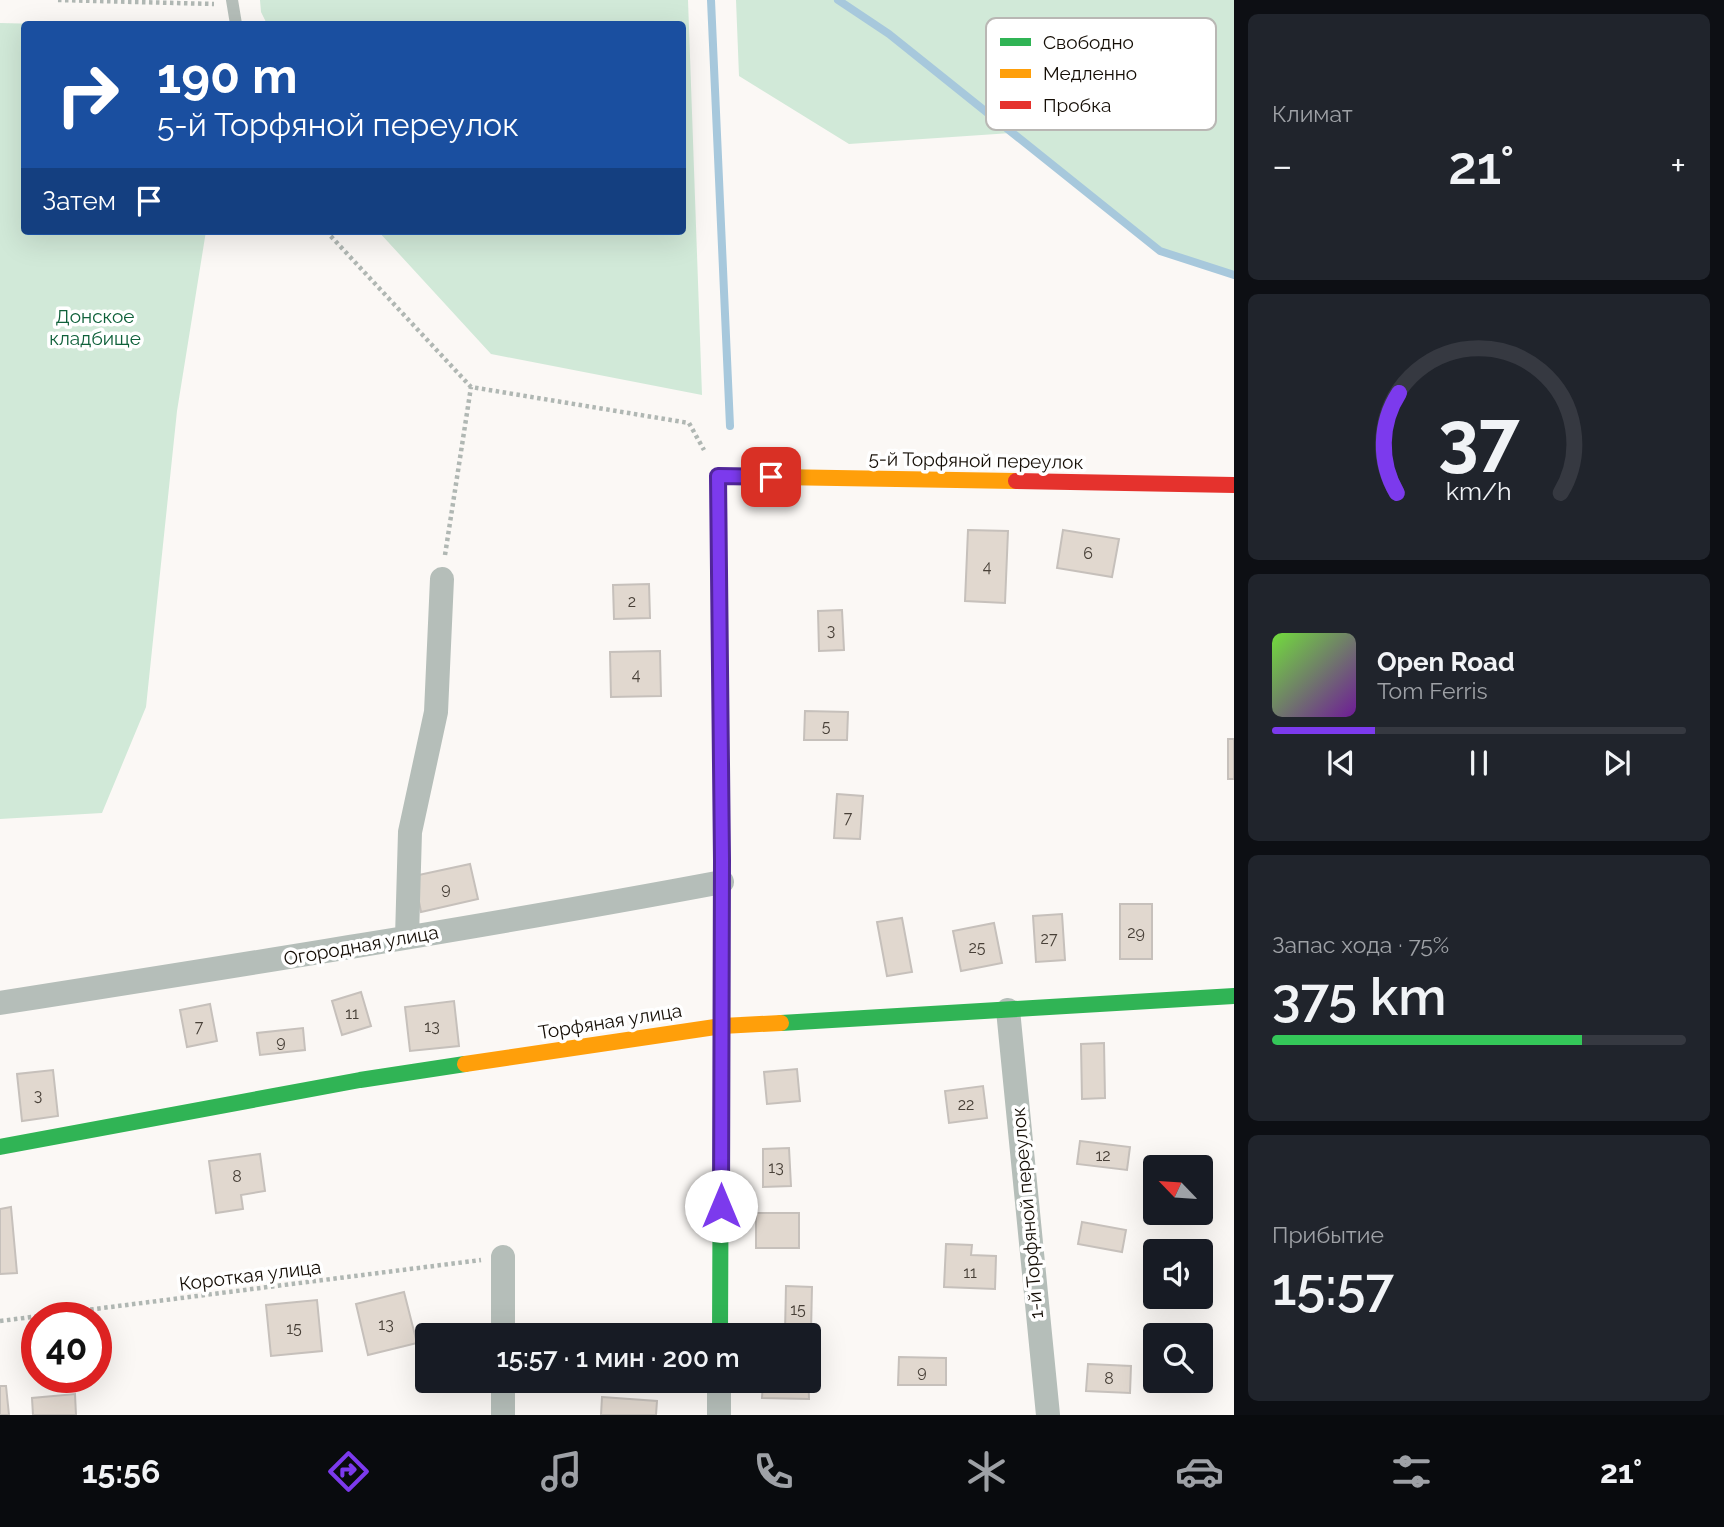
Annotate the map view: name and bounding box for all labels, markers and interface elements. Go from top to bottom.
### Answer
legend [986,18,1216,130]
text: Свободно [1043,31,1134,53]
text: 190 m [157,47,298,104]
icon: right [42,49,133,140]
text: Медленно [1043,62,1137,84]
text: Пробка [1043,94,1111,116]
text: Климат [1272,100,1353,127]
text: 5-й Торфяной переулок [157,106,519,143]
text: 21° [1448,135,1515,196]
text: − [1272,143,1292,188]
text: + [1670,143,1686,188]
icon: arrive [130,182,168,220]
text: Затем [42,186,116,216]
park label: Донское кладбище [49,305,141,349]
text: 37 [1438,396,1520,481]
pin [741,447,801,507]
street label: 5-й Торфяной переулок [868,447,1084,473]
icon: arrive [752,458,790,496]
text: km/h [1446,476,1512,506]
house number: 6 [1083,544,1093,563]
house number: 4 [983,557,992,576]
house number: 2 [628,592,636,611]
house number: 3 [827,621,835,640]
text: Open Road [1377,647,1515,677]
house number: 4 [632,665,641,684]
text: Tom Ferris [1377,677,1488,704]
house number: 5 [822,717,831,736]
icon: previous [1322,744,1360,782]
icon: pause [1460,744,1498,782]
icon: next [1598,744,1636,782]
house number: 7 [844,808,853,827]
house number: 9 [441,879,451,898]
street label: Огородная улица [282,921,440,969]
house number: 29 [1127,923,1145,942]
house number: 27 [1041,929,1058,948]
text: Запас хода · 75% [1272,931,1449,958]
house number: 25 [968,938,986,957]
text: 375 km [1272,966,1447,1027]
street label: Торфяная улица [537,999,683,1043]
house number: 11 [345,1004,359,1023]
house number: 7 [195,1017,204,1036]
house number: 13 [424,1017,440,1036]
house number: 9 [276,1032,286,1051]
house number: 3 [34,1086,42,1105]
house number: 22 [958,1095,974,1114]
street label: 1-й Торфяной переулок [1007,1106,1047,1320]
house number: 12 [1095,1146,1111,1165]
north arrow [1143,1155,1213,1225]
map controls [1143,1155,1213,1393]
house number: 13 [768,1158,784,1177]
house number: 8 [232,1167,242,1186]
position arrow [684,1169,758,1243]
text: Прибытие [1272,1221,1384,1248]
button: sound [1143,1239,1213,1309]
street label: Короткая улица [178,1255,322,1295]
text: 15:57 [1272,1256,1394,1317]
house number: 11 [963,1263,977,1282]
house number: 15 [790,1300,806,1319]
speed limit sign: 40 [21,1302,112,1393]
house number: 13 [378,1315,394,1334]
house number: 15 [286,1319,302,1338]
button: search [1143,1323,1213,1393]
text: 15:57 · 1 мин · 200 m [496,1343,740,1373]
house number: 9 [917,1362,927,1381]
house number: 8 [1104,1369,1114,1388]
icon: directions [324,1447,373,1496]
icon: music [537,1447,586,1496]
icon: phone [749,1447,798,1496]
icon: climate [962,1447,1011,1496]
icon: car [1175,1447,1224,1496]
icon: filters [1387,1447,1436,1496]
text: 15:56 [82,1453,160,1490]
text: 21° [1600,1453,1642,1490]

